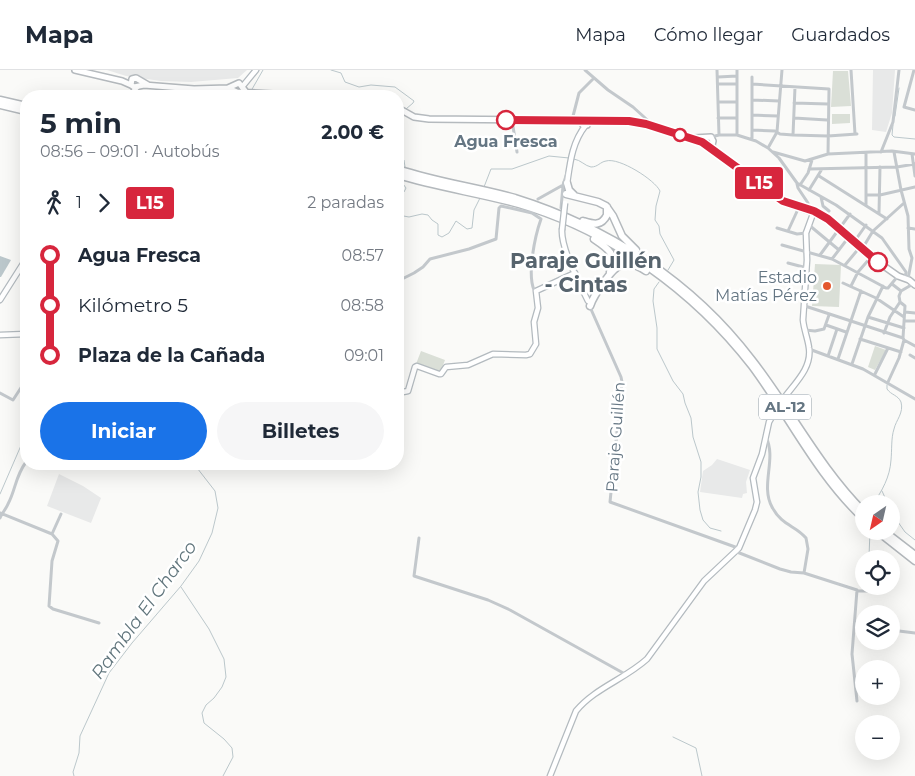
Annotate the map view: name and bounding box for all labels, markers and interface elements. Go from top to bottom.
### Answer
text: Mapa [25,20,94,49]
text: Mapa [575,24,626,46]
text: Cómo llegar [654,24,763,46]
text: Guardados [791,24,890,46]
text: 5 min [40,106,122,140]
marker: Agua Fresca [496,110,516,130]
text: 2.00 € [321,121,384,144]
unlabelled marker [673,128,687,142]
place label: Agua Fresca [453,132,558,151]
text: 08:56 – 09:01 · Autobús [40,142,220,161]
line badge: L15 [730,167,788,199]
text: L15 [745,172,773,194]
icon: walk [40,189,68,217]
icon: forward [90,189,118,217]
text: L15 [136,192,164,214]
text: 1 [76,193,82,212]
text: 2 paradas [307,193,384,212]
text: Agua Fresca [78,244,201,267]
text: 08:57 [342,246,384,265]
district label: Paraje Guillén - Cintas [510,248,662,297]
unlabelled marker [868,252,888,272]
place label: Estadio Matías Pérez [715,268,817,305]
marker: Estadio Matías Pérez [821,280,833,292]
text: Kilómetro 5 [78,294,188,317]
text: 08:58 [341,296,384,315]
text: Plaza de la Cañada [78,344,265,367]
text: 09:01 [344,346,384,365]
street label: Paraje Guillén [602,381,629,493]
road number: AL-12 [759,394,811,420]
button: Iniciar [40,402,207,460]
button: Billetes [217,402,384,460]
north arrow [855,495,900,540]
map controls [855,495,900,760]
water label: Rambla El Charco [86,537,202,683]
button: locate [855,550,900,595]
button: layers [855,605,900,650]
button: + [855,660,900,705]
button: − [855,715,900,760]

